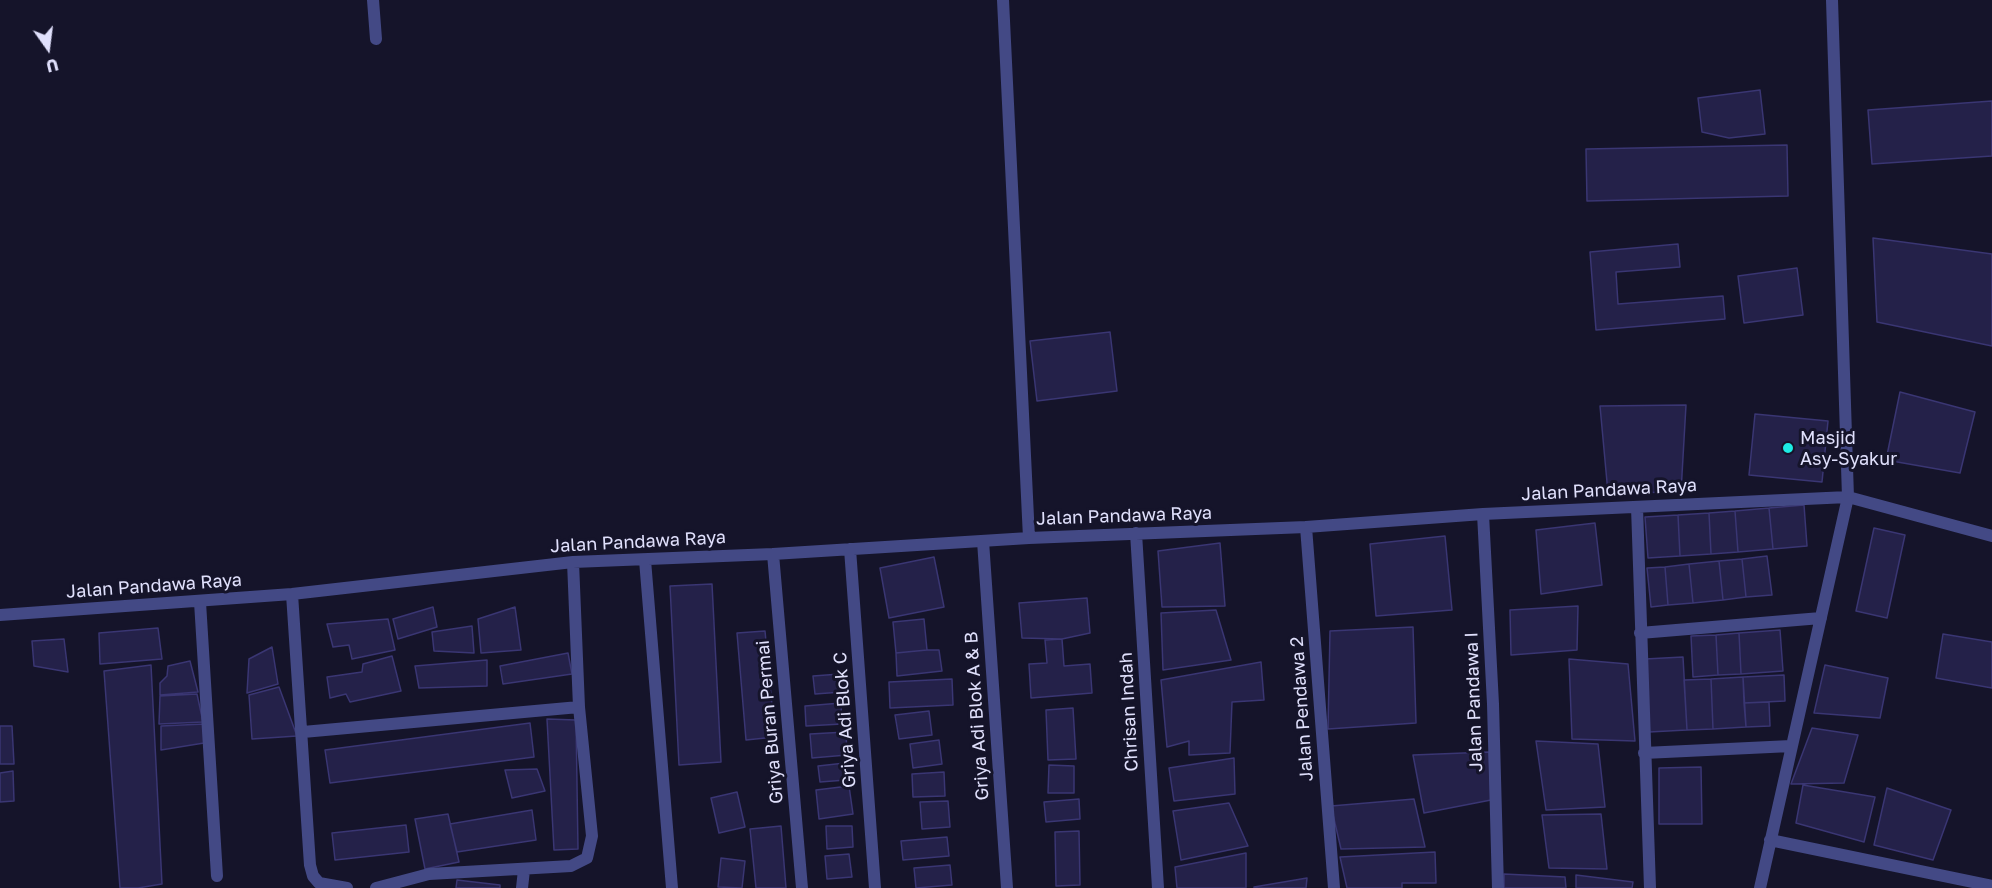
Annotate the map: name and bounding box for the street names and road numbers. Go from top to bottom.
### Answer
street label: Jalan Pandawa Raya [1521,475,1697,505]
street label: Jalan Pandawa Raya [1036,502,1212,530]
street label: Jalan Pandawa Raya [550,527,726,557]
street label: Jalan Pandawa Raya [65,569,243,603]
street label: Griya Adi Blok A & B [960,631,994,801]
street label: Jalan Pandawa I [1461,632,1487,772]
street label: Jalan Pendawa 2 [1286,636,1318,782]
street label: Griya Buran Permai [752,639,788,805]
street label: Griya Adi Blok C [829,651,861,789]
street label: Chrisan Indah [1115,652,1143,772]

